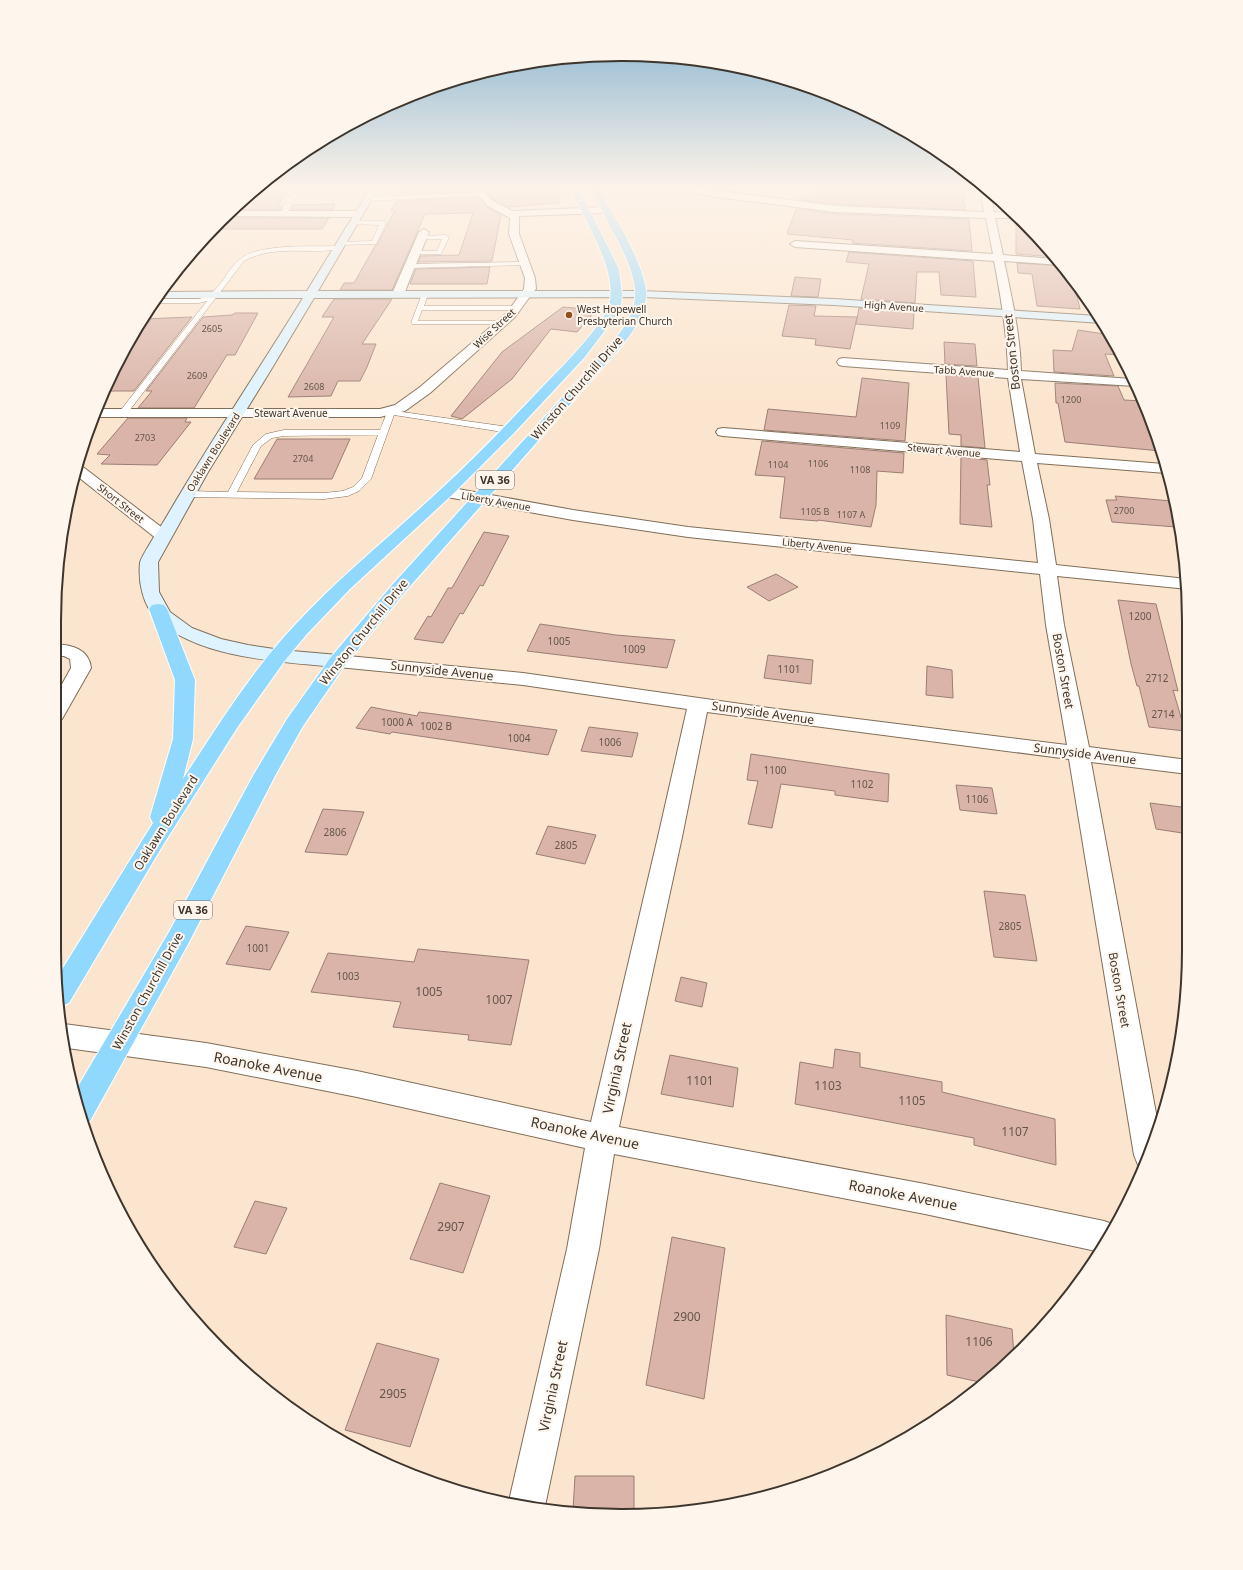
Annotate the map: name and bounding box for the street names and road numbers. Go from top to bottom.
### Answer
street label: High Avenue [864,297,925,315]
street label: Wise Street [470,305,518,351]
street label: Boston Street [999,312,1024,391]
street label: Winston Churchill Drive [527,332,626,443]
street label: Tabb Avenue [933,362,995,380]
street label: Stewart Avenue [254,406,328,420]
street label: Oaklawn Boulevard [183,410,243,494]
street label: Stewart Avenue [907,440,982,460]
road number: VA 36 [476,471,514,489]
street label: Short Street [95,480,148,526]
street label: Liberty Avenue [460,488,532,514]
street label: Liberty Avenue [781,534,853,556]
street label: Winston Churchill Drive [315,575,412,688]
street label: Boston Street [1048,632,1079,711]
street label: Sunnyside Avenue [390,657,494,684]
street label: Sunnyside Avenue [711,697,816,728]
street label: Sunnyside Avenue [1033,739,1138,768]
street label: Oaklawn Boulevard [129,772,202,874]
road number: VA 36 [174,901,212,919]
street label: Winston Churchill Drive [108,929,187,1053]
street label: Boston Street [1104,951,1135,1030]
street label: Virginia Street [598,1021,635,1115]
street label: Roanoke Avenue [212,1047,324,1086]
street label: Roanoke Avenue [529,1112,641,1153]
street label: Roanoke Avenue [847,1175,959,1214]
street label: Virginia Street [534,1339,571,1433]

